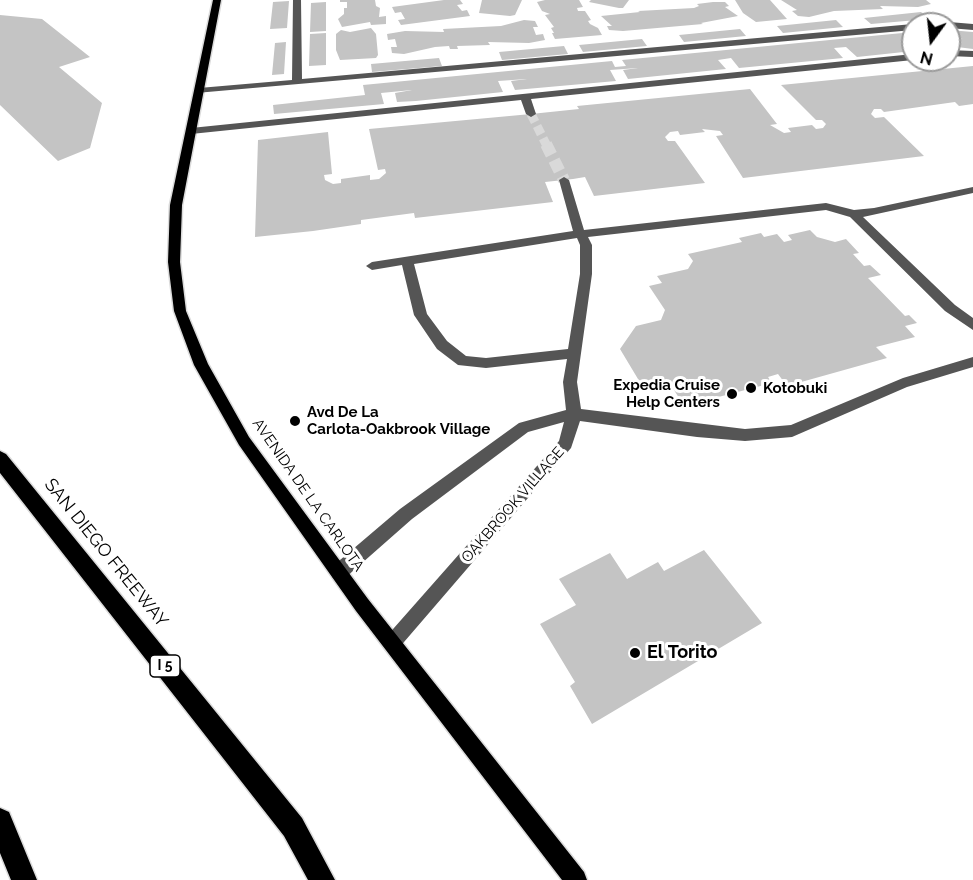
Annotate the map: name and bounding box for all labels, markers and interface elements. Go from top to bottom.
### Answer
north arrow [901,12,961,72]
text: N [918,47,935,69]
place label: Expedia Cruise Help Centers [613,376,720,411]
place label: Kotobuki [763,379,827,397]
marker: Kotobuki [744,381,758,395]
marker: Expedia Cruise Help Centers [725,387,739,401]
place label: Avd De La Carlota-Oakbrook Village [307,403,490,438]
marker: Avd De La Carlota-Oakbrook Village [288,414,302,428]
street label: AVENIDA DE LA CARLOTA [248,415,368,575]
street label: OAKBROOK VILLAGE [458,443,568,567]
street label: SAN DIEGO FREEWAY [39,474,173,632]
place label: El Torito [647,642,717,664]
marker: El Torito [628,646,642,660]
road number: I 5 [150,655,180,677]

